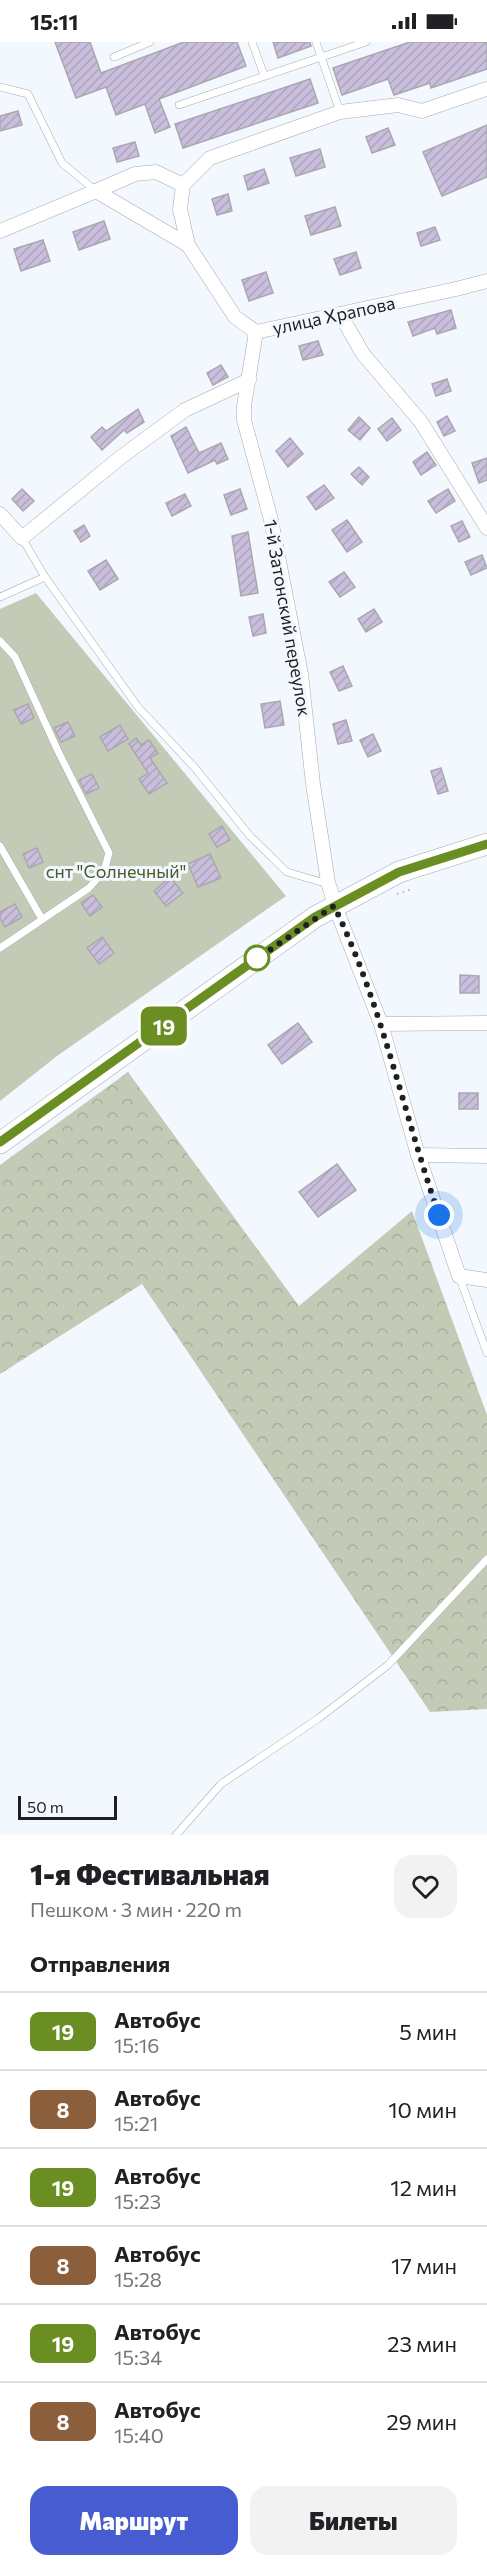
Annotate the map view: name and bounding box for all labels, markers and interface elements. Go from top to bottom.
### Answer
text: 15:11 [30,8,79,35]
street label: улица Храпова [271,291,397,339]
street label: 1-й Затонский переулок [260,518,316,718]
park label: снт "Солнечный" [46,860,186,882]
unlabelled marker [244,945,270,971]
line badge: 19 [137,1006,191,1046]
text: 19 [153,1014,175,1039]
your location [424,1200,454,1230]
scale bar [18,1793,117,1820]
text: 50 m [27,1797,64,1816]
button: heart [394,1855,457,1918]
text: 1-я Фестивальная [30,1857,270,1891]
text: Пешком · 3 мин · 220 m [30,1897,242,1921]
text: Отправления [30,1950,170,1977]
text: Автобус [114,2006,201,2033]
text: 5 мин [399,2018,457,2045]
text: 19 [52,2019,74,2044]
text: 15:16 [114,2033,159,2057]
text: Автобус [114,2084,201,2111]
text: 10 мин [388,2096,457,2123]
text: 8 [57,2097,70,2122]
text: 15:21 [114,2111,158,2135]
text: Автобус [114,2162,201,2189]
text: 12 мин [390,2174,457,2201]
text: 19 [52,2175,74,2200]
text: 15:23 [114,2189,161,2213]
text: Автобус [114,2240,201,2267]
text: 17 мин [391,2252,457,2279]
text: 8 [57,2253,70,2278]
text: 15:28 [114,2267,162,2291]
text: Автобус [114,2318,201,2345]
text: 23 мин [387,2330,457,2357]
text: 19 [52,2331,74,2356]
text: 15:34 [114,2345,162,2369]
text: Автобус [114,2396,201,2423]
text: 29 мин [386,2408,457,2435]
text: 8 [57,2409,70,2434]
text: 15:40 [114,2423,164,2447]
button: Маршрут [30,2486,238,2555]
button: Билеты [250,2486,457,2555]

